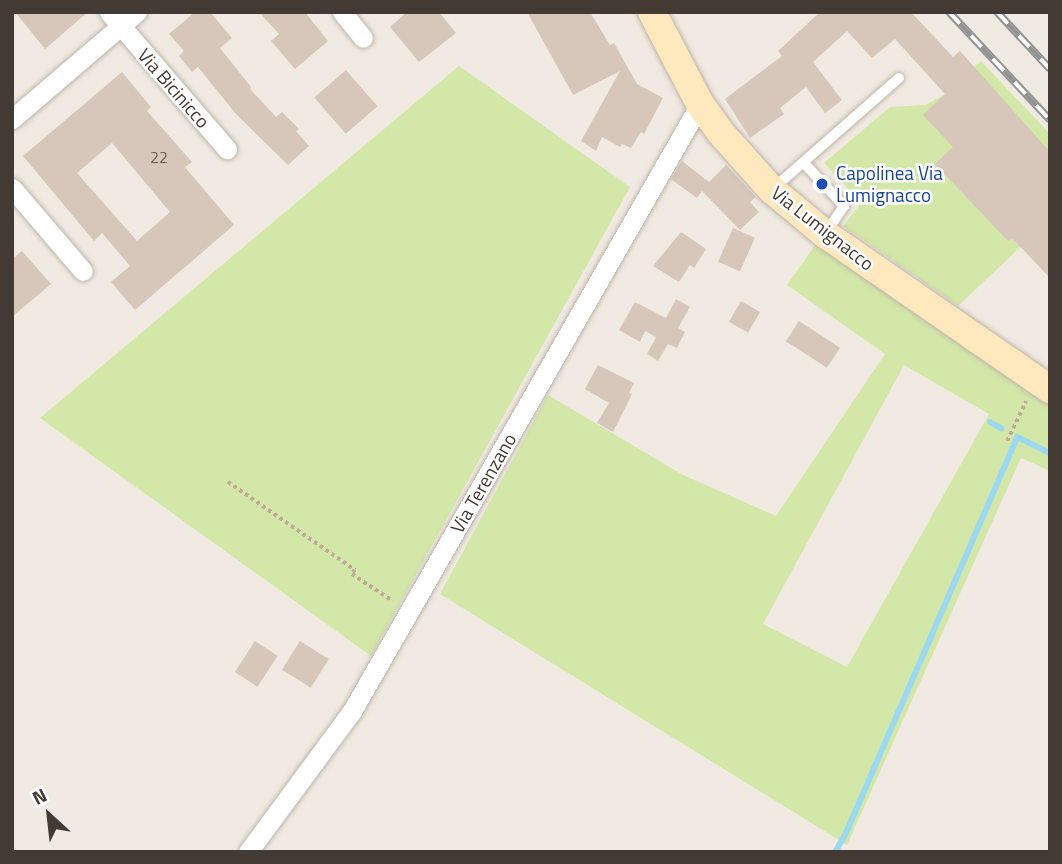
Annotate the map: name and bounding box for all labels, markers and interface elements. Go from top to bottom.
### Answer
street label: Via Bicinicco [133,44,215,132]
house number: 22 [150,147,168,167]
place label: Capolinea Via Lumignacco [836,162,943,206]
marker: Capolinea Via Lumignacco [814,176,830,192]
street label: Via Lumignacco [767,181,879,275]
street label: Via Terenzano [445,429,521,537]
north arrow [14,780,84,850]
text: N [27,780,52,812]

